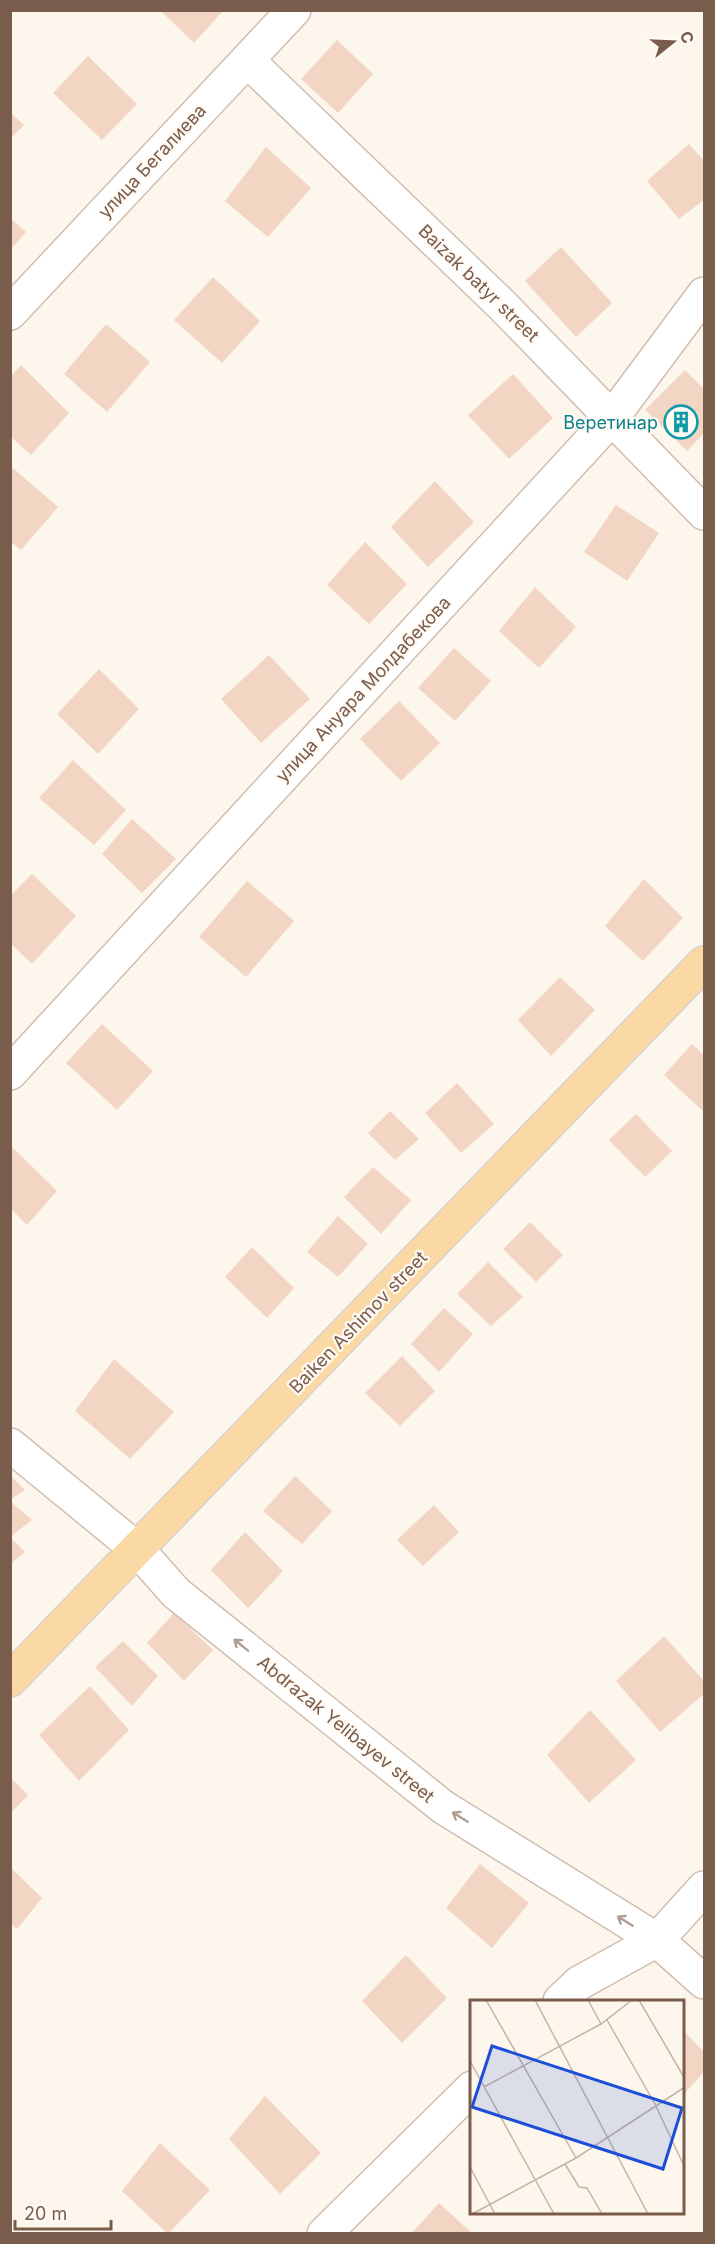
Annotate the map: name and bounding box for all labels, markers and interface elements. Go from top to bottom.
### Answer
north arrow [643,12,703,72]
text: С [676,29,699,46]
street label: улица Бегалиева [94,100,210,222]
street label: Baizak batyr street [414,220,544,346]
building icon: Веретинар [663,404,699,440]
place label: Веретинар [563,412,658,433]
street label: улица Ануара Молдабекова [271,592,455,786]
street label: Baiken Ashimov street [285,1247,431,1397]
one-way arrow [233,1638,249,1651]
street label: Abdrazak Yelibayev street [253,1651,439,1807]
one-way arrow [452,1811,469,1823]
one-way arrow [617,1915,634,1927]
inset map [470,2000,685,2214]
scale bar [15,2193,111,2231]
text: 20 m [24,2203,67,2224]

